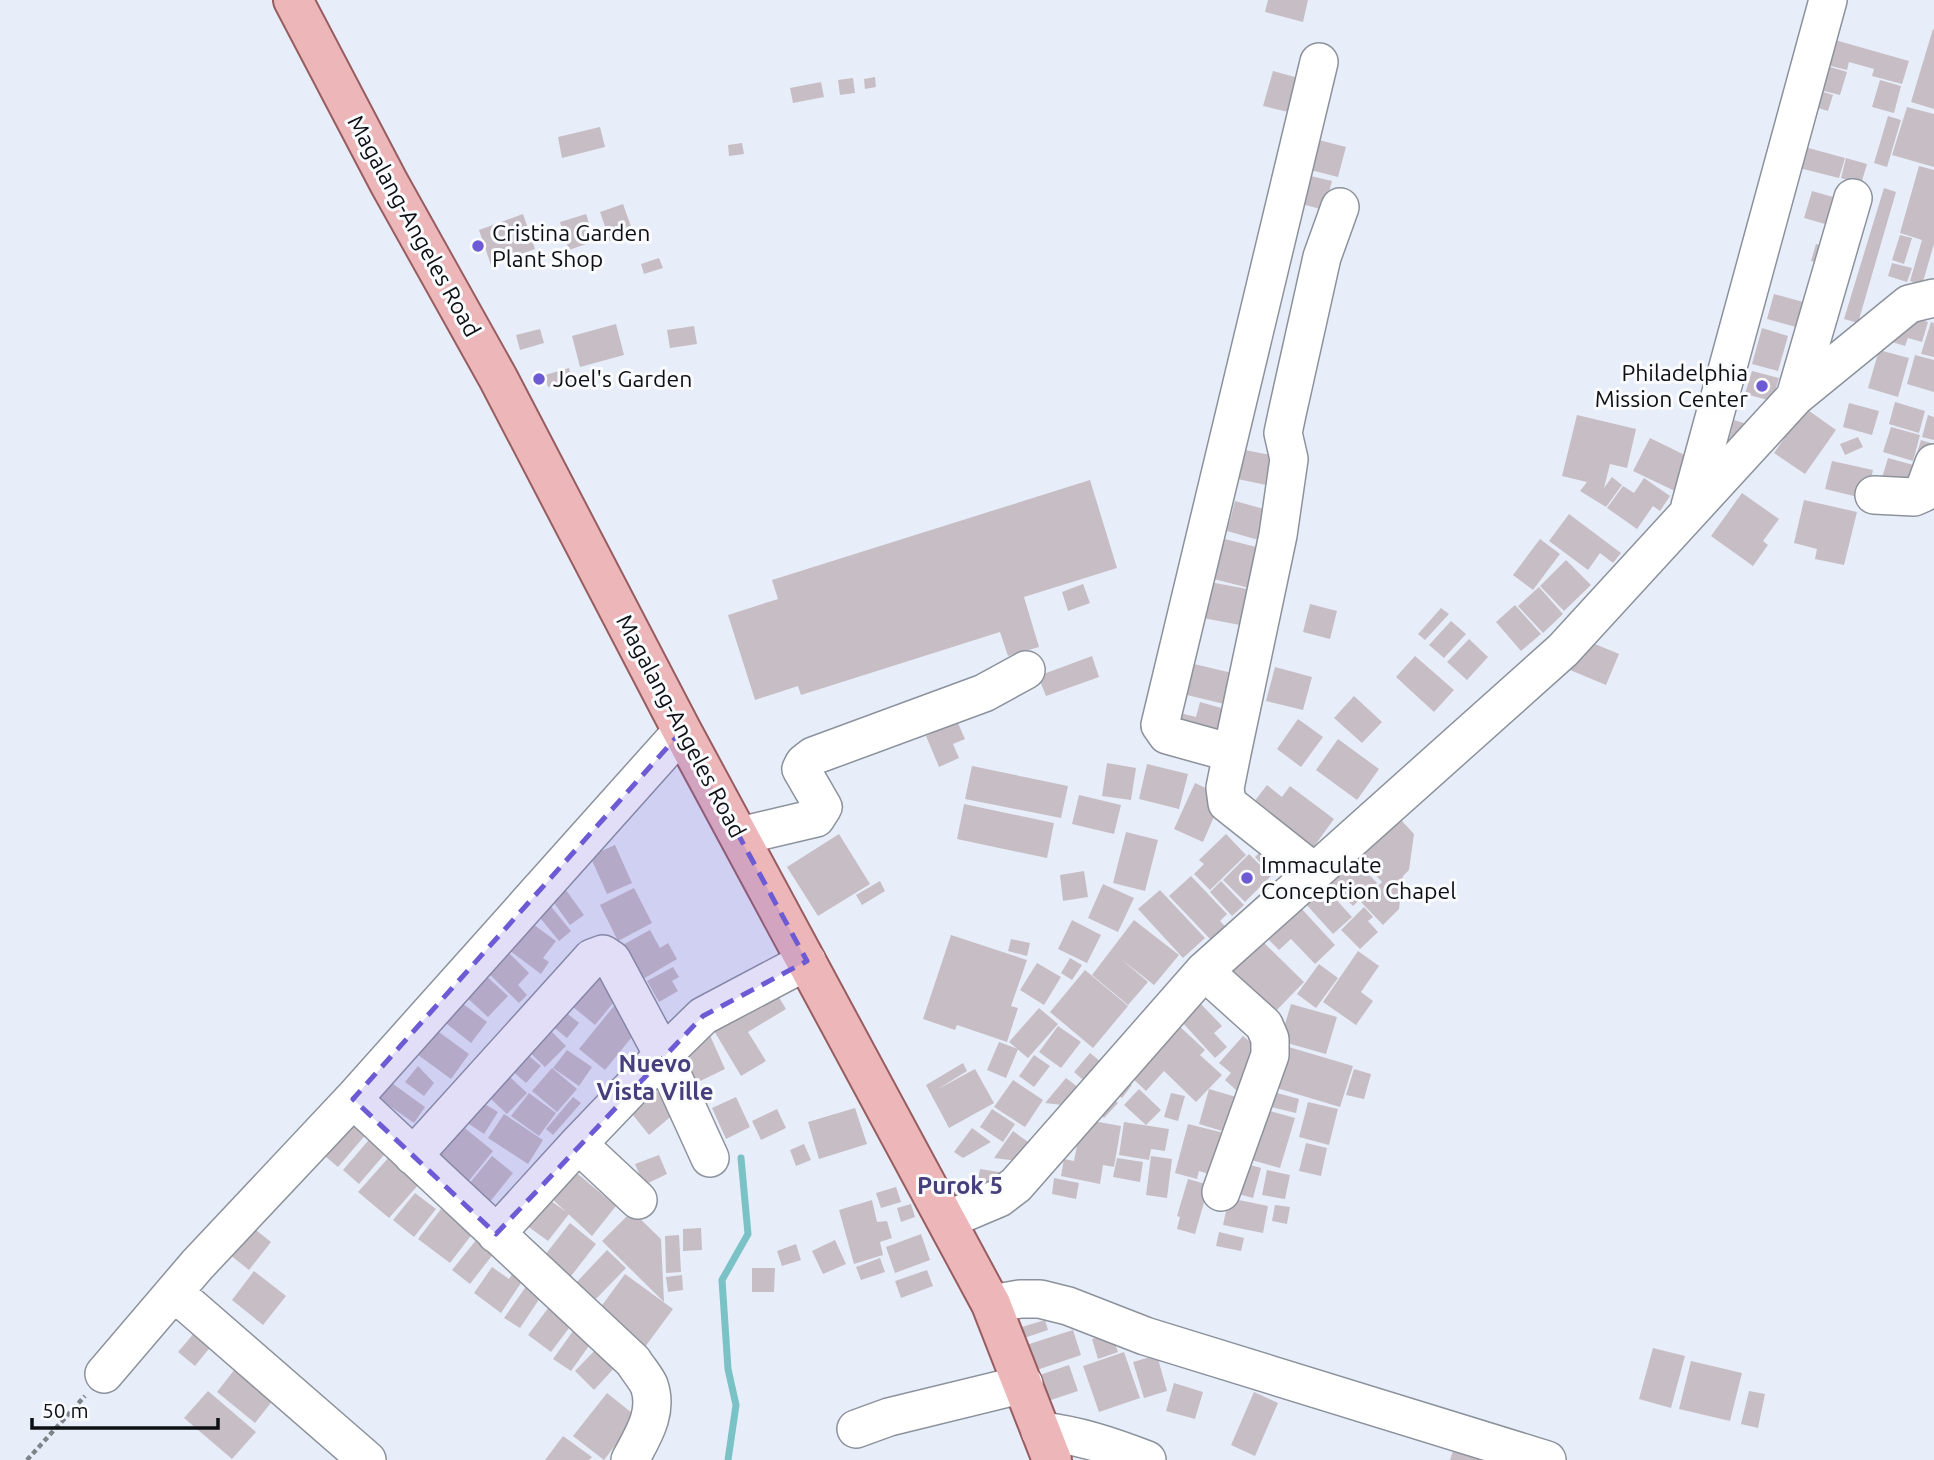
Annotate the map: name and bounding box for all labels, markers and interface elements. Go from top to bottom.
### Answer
street label: Magalang-Angeles Road [343,111,486,341]
place label: Cristina Garden Plant Shop [492,220,650,271]
marker: Cristina Garden Plant Shop [470,238,486,254]
place label: Philadelphia Mission Center [1595,360,1748,411]
place label: Joel's Garden [553,366,692,391]
marker: Joel's Garden [531,371,547,387]
marker: Philadelphia Mission Center [1754,378,1770,394]
street label: Magalang-Angeles Road [612,610,751,841]
place label: Immaculate Conception Chapel [1261,852,1456,903]
marker: Immaculate Conception Chapel [1239,870,1255,886]
district label: Nuevo Vista Ville [597,1050,713,1105]
district label: Purok 5 [917,1172,1003,1199]
scale bar [32,1386,217,1430]
text: 50 m [42,1398,89,1422]

